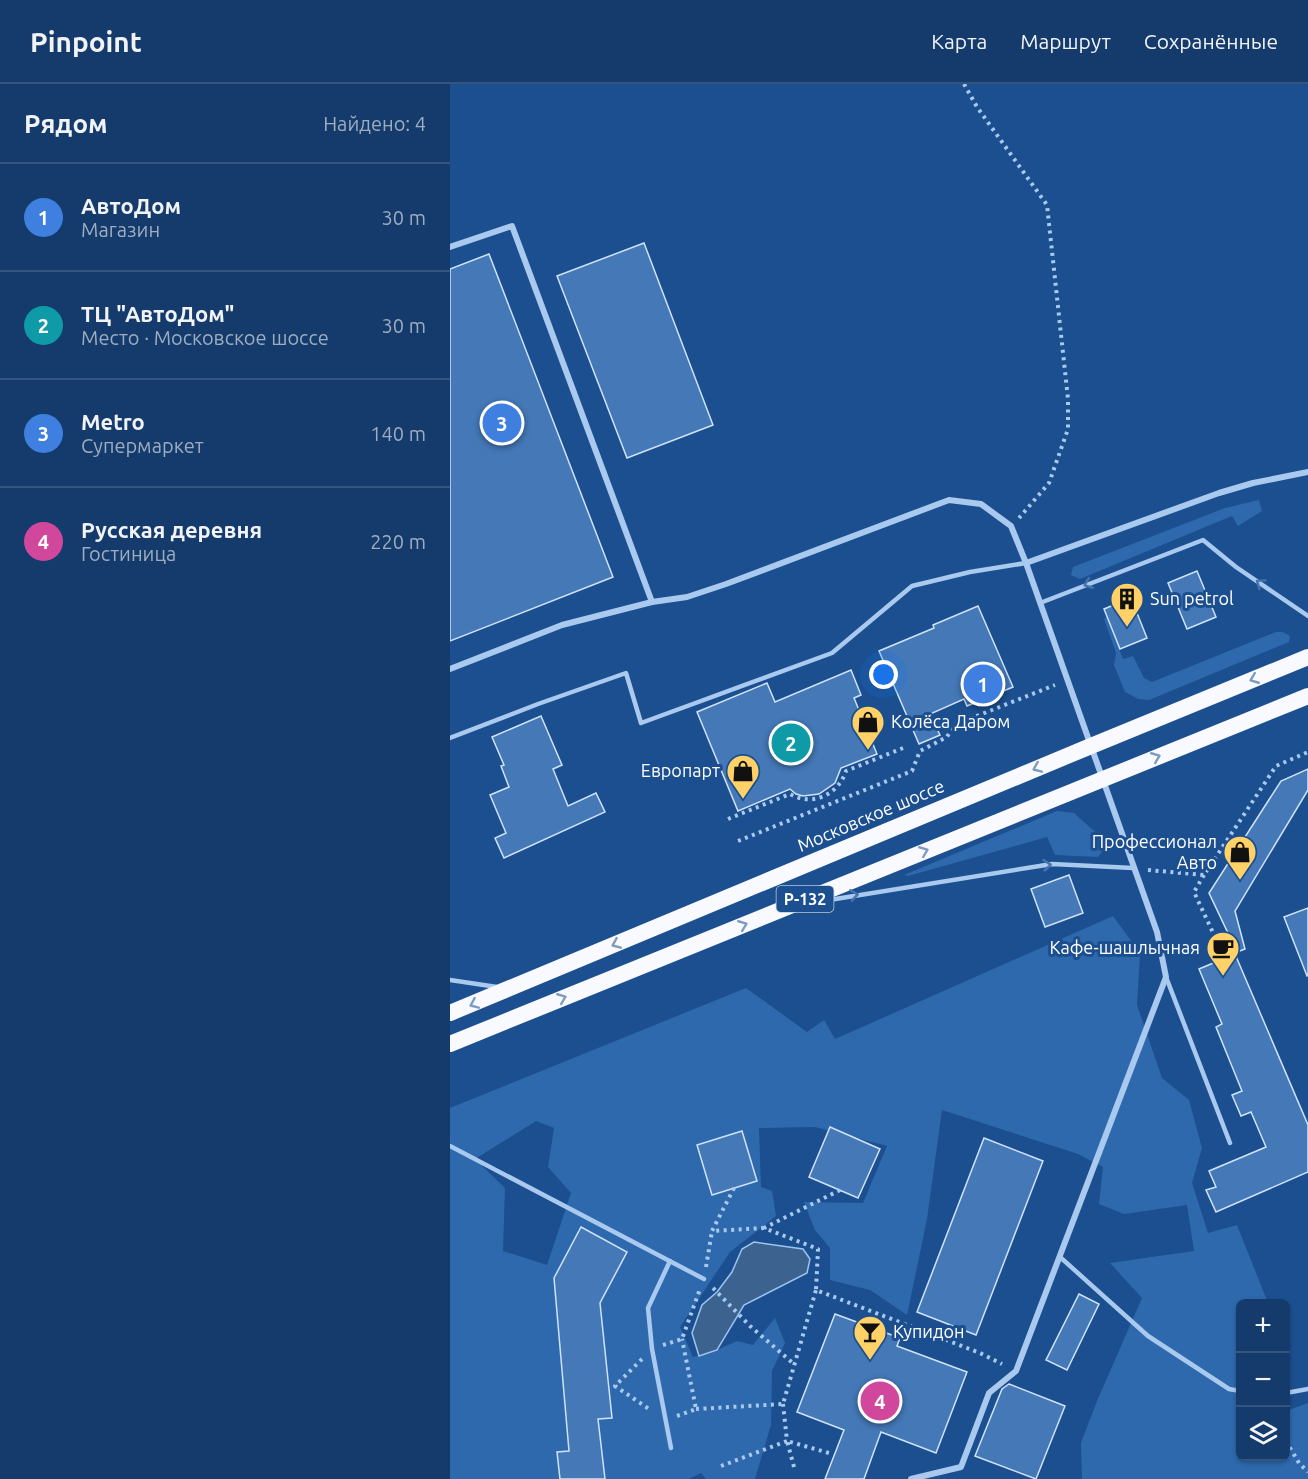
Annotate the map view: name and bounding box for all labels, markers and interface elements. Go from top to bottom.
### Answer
text: Pinpoint [30,26,142,57]
text: Карта [931,29,987,53]
text: Маршрут [1020,29,1111,53]
text: Сохранённые [1144,29,1278,53]
text: Рядом [24,109,108,138]
text: Найдено: 4 [323,112,426,135]
text: АвтоДом [81,193,181,218]
text: 1 [38,206,49,229]
text: 30 m [382,206,426,229]
text: Магазин [81,218,160,241]
text: ТЦ "АвтоДом" [81,301,235,326]
text: 2 [38,314,49,337]
text: 30 m [382,314,426,337]
text: Место · Московское шоссе [81,326,329,349]
pin: 3 [482,400,522,446]
text: Metro [81,409,145,434]
text: 3 [38,422,49,445]
text: 140 m [370,422,426,445]
text: Супермаркет [81,434,204,457]
text: Русская деревня [81,517,262,542]
text: 4 [38,530,49,553]
text: 220 m [370,530,426,553]
text: Гостиница [81,542,176,565]
one-way arrow [1083,577,1094,589]
one-way arrow [1255,579,1266,590]
building icon: Sun petrol [1109,581,1145,628]
place label: Sun petrol [1150,588,1234,608]
your location [869,660,898,689]
pin: 1 [964,662,1002,706]
one-way arrow [1249,672,1260,684]
shop icon: Колёса Даром [850,704,886,751]
place label: Колёса Даром [891,711,1010,731]
pin: 2 [772,720,810,766]
one-way arrow [1150,752,1161,764]
shop icon: Европарт [725,753,761,800]
place label: Европарт [641,760,720,780]
one-way arrow [1032,761,1043,773]
street label: Московское шоссе [794,775,947,855]
place label: Профессионал Авто [1092,831,1217,872]
shop icon: Профессионал Авто [1222,834,1258,881]
one-way arrow [917,846,928,858]
one-way arrow [1042,859,1051,872]
road number: Р-132 [776,886,834,912]
one-way arrow [850,889,859,901]
one-way arrow [737,920,748,932]
cafe icon: Кафе-шашлычная [1205,930,1241,977]
one-way arrow [611,937,622,949]
place label: Кафе-шашлычная [1049,937,1200,957]
one-way arrow [556,993,567,1005]
one-way arrow [469,996,480,1008]
map controls [1236,1299,1290,1461]
button: + [1236,1299,1290,1353]
bar icon: Купидон [852,1314,888,1361]
place label: Купидон [893,1321,965,1341]
button: − [1236,1353,1290,1407]
pin: 4 [860,1378,900,1424]
button: layers [1236,1407,1290,1461]

